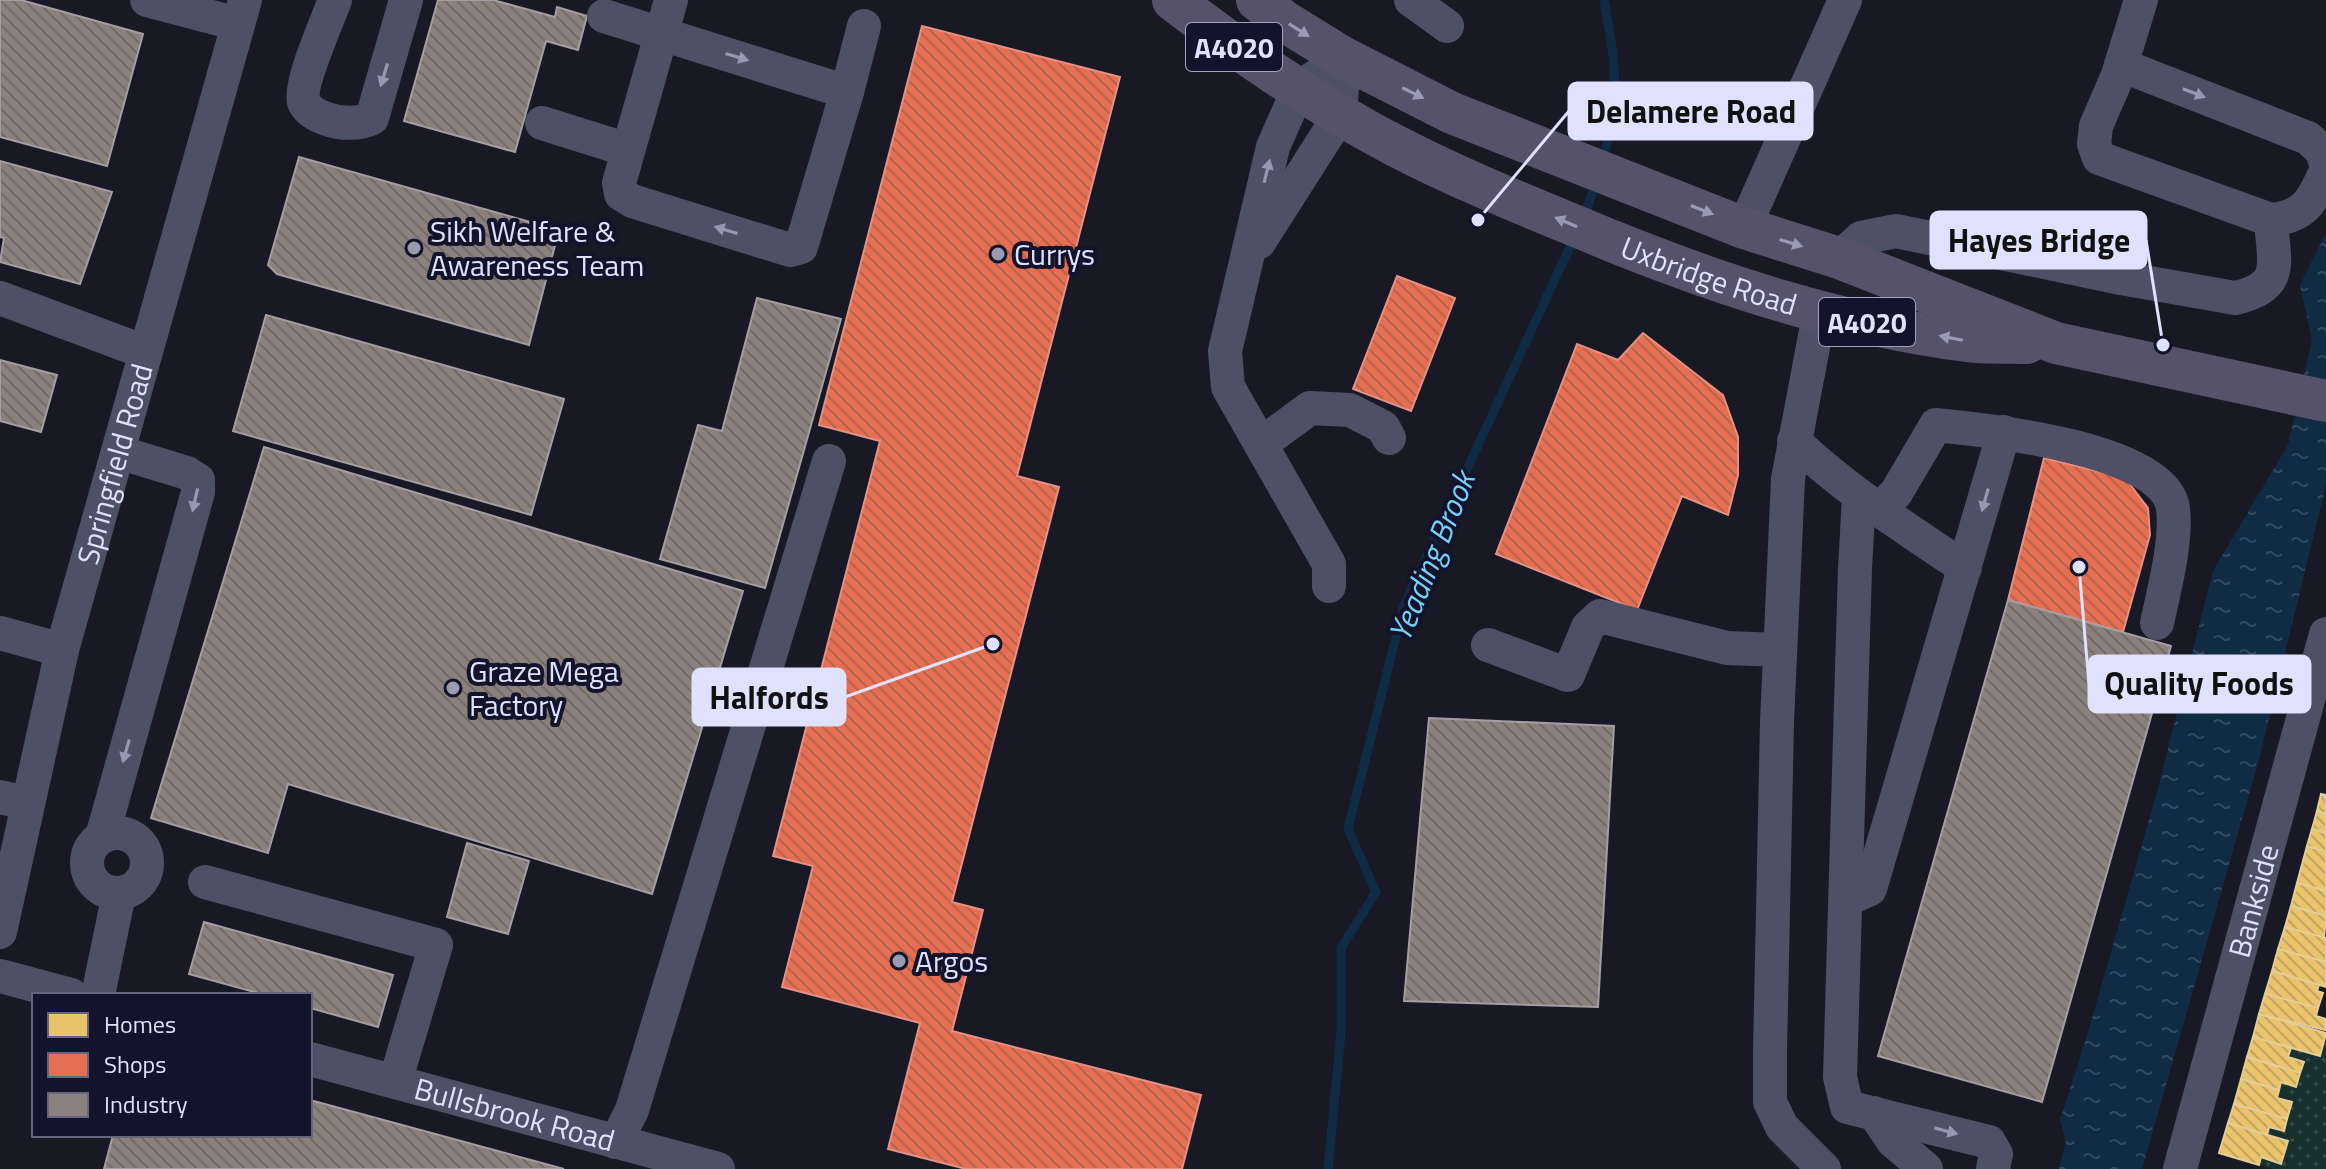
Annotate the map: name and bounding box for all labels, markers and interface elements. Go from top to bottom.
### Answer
road number: A4020 [1186,23,1282,71]
one-way arrow [1288,23,1310,37]
one-way arrow [726,51,750,64]
one-way arrow [377,63,390,87]
callout: Delamere Road [1569,83,1812,139]
one-way arrow [1402,86,1425,100]
text: Delamere Road [1586,87,1796,135]
one-way arrow [2182,87,2206,100]
one-way arrow [1261,159,1274,184]
one-way arrow [1690,204,1714,217]
place label: Sikh Welfare & Awareness Team [430,208,644,288]
callout: Hayes Bridge [1931,212,2146,268]
one-way arrow [1555,215,1578,228]
text: Hayes Bridge [1948,216,2130,264]
one-way arrow [714,223,738,236]
street label: Uxbridge Road [1614,224,1802,327]
place label: Currys [1014,231,1095,277]
one-way arrow [1780,237,1804,249]
marker: Sikh Welfare & Awareness Team [405,239,423,257]
marker: Currys [989,245,1007,263]
road number: A4020 [1819,298,1915,346]
one-way arrow [1938,331,1963,344]
street label: Springfield Road [64,358,165,570]
water label: Yeading Brook [1375,461,1488,648]
one-way arrow [188,488,201,513]
one-way arrow [1978,489,1991,513]
place label: Graze Mega Factory [469,648,619,728]
callout: Quality Foods [2089,656,2310,712]
text: Quality Foods [2104,659,2294,707]
callout: Halfords [693,669,845,725]
text: Halfords [709,673,829,721]
marker: Graze Mega Factory [444,679,462,697]
one-way arrow [119,739,132,763]
street label: Bankside [2216,839,2291,963]
place label: Argos [915,938,988,984]
marker: Argos [890,952,908,970]
legend [32,993,312,1137]
text: Homes [104,1006,176,1042]
text: Shops [104,1046,166,1082]
street label: Bullsbrook Road [409,1065,620,1163]
text: Industry [104,1086,188,1122]
one-way arrow [1933,1125,1958,1137]

